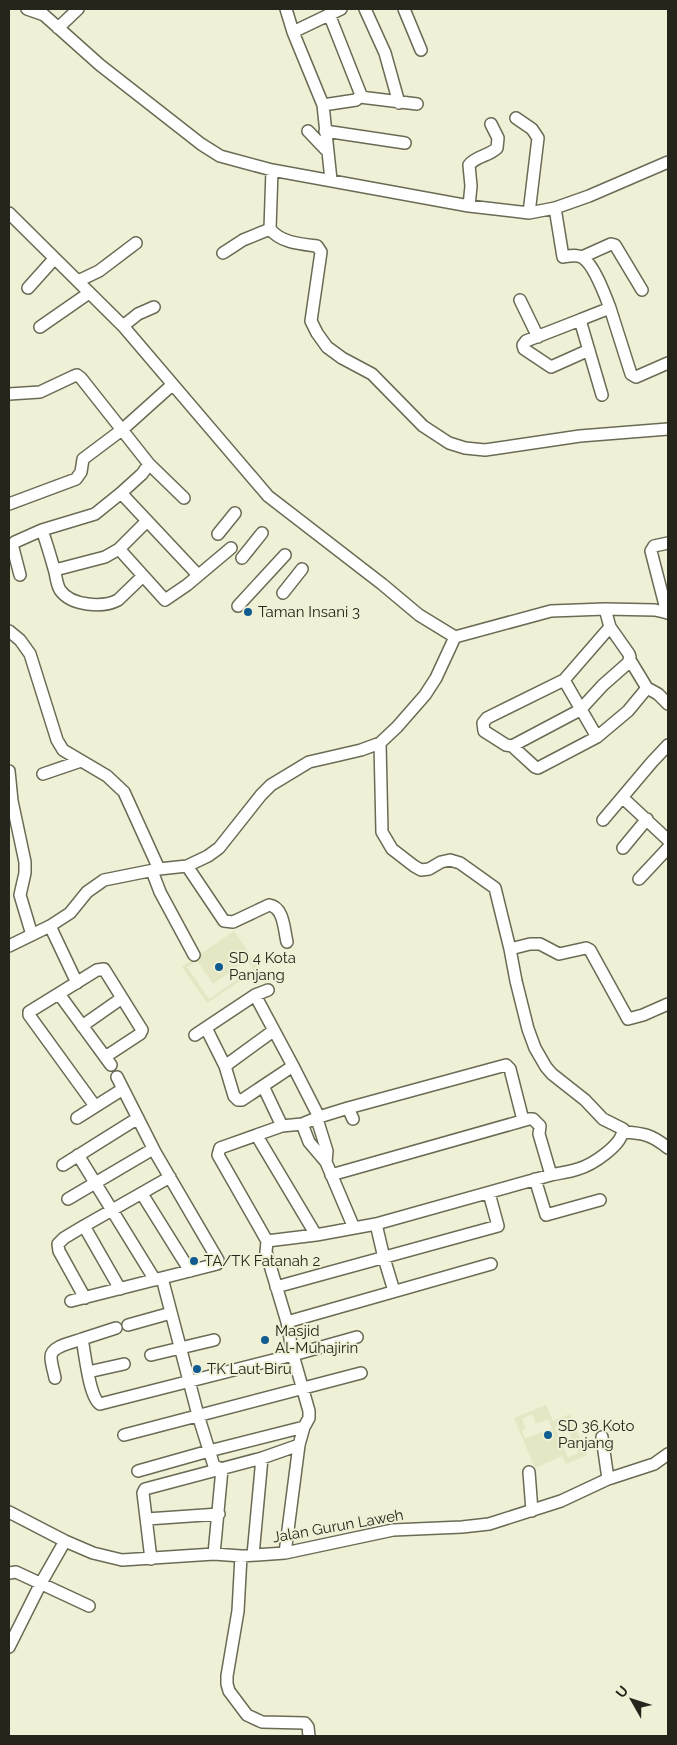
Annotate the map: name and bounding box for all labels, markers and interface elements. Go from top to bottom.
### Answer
place label: Taman Insani 3 [258,603,360,621]
marker: Taman Insani 3 [242,606,254,618]
place label: SD 4 Kota Panjang [229,949,296,984]
marker: SD 4 Kota Panjang [213,961,225,973]
place label: TA/TK Fatanah 2 [204,1252,320,1270]
marker: TA/TK Fatanah 2 [188,1255,200,1267]
place label: Masjid Al-Muhajirin [275,1322,358,1357]
marker: Masjid Al-Muhajirin [259,1334,271,1346]
place label: TK Laut Biru [207,1360,292,1378]
marker: TK Laut Biru [191,1363,203,1375]
place label: SD 36 Koto Panjang [558,1417,634,1452]
marker: SD 36 Koto Panjang [542,1429,554,1441]
street label: Jalan Gurun Laweh [271,1506,405,1546]
north arrow [607,1675,657,1725]
text: U [612,1683,631,1701]

